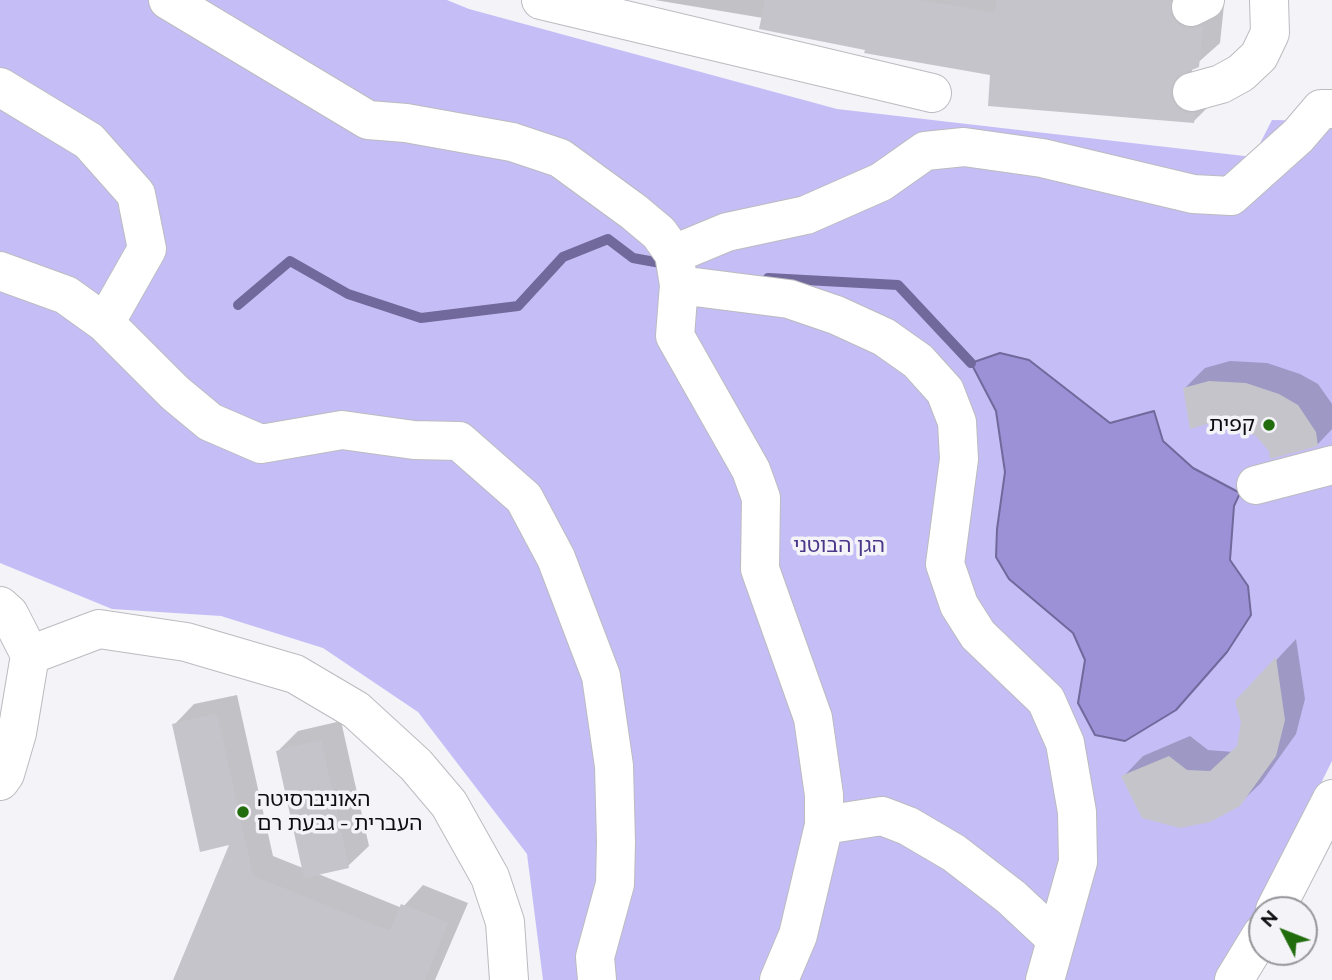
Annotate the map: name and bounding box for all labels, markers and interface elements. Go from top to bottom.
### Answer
place label: קפית [1209,412,1255,438]
marker: קפית [1261,417,1277,433]
park label: הגן הבוטני [793,533,885,559]
place label: האוניברסיטה העברית - גבעת רם [257,787,422,837]
marker: האוניברסיטה העברית - גבעת רם [235,804,251,820]
north arrow [1248,896,1318,966]
text: N [1256,906,1282,931]

